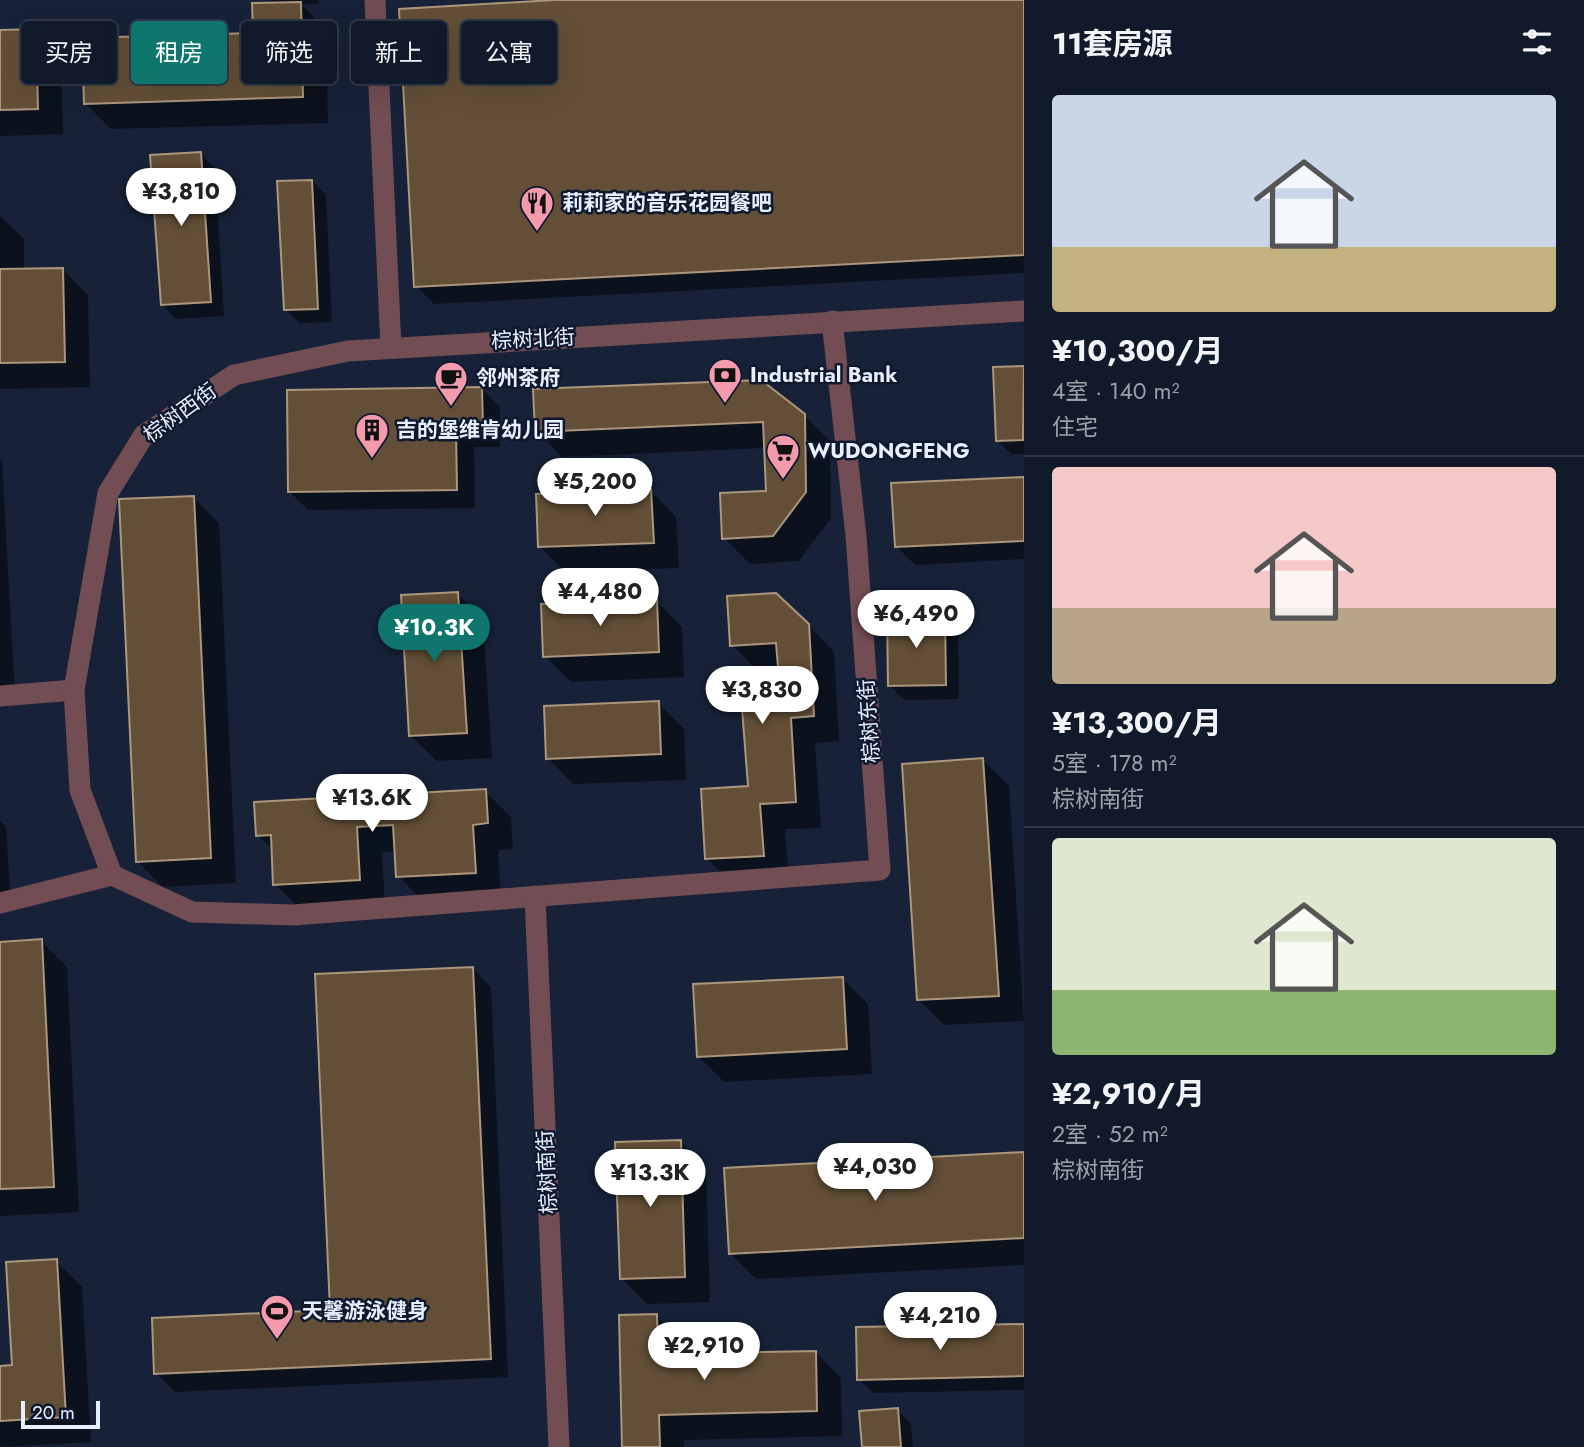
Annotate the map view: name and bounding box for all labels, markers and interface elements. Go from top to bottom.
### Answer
chip: 买房 [21,21,117,84]
chip: 租房 [131,21,227,84]
chip: 筛选 [241,21,337,84]
chip: 新上 [351,21,447,84]
chip: 公寓 [461,21,557,84]
text: 11套房源 [1052,22,1173,65]
icon: filters [1518,23,1556,61]
icon: home [1241,141,1367,267]
pin: ¥3,810 [124,168,238,228]
text: ¥3,810 [142,174,220,208]
restaurant icon: 莉莉家的音乐花园餐吧 [518,184,556,233]
place label: 莉莉家的音乐花园餐吧 [562,188,772,218]
street label: 棕树北街 [490,322,576,356]
text: ¥10,300/月 [1052,329,1224,372]
bank icon: Industrial Bank [706,356,744,405]
cafe icon: 邻州茶府 [432,359,470,408]
place label: Industrial Bank [750,360,897,390]
place label: 邻州茶府 [476,363,560,393]
text: 4室 · 140 m² [1052,374,1179,408]
street label: 棕树西街 [137,376,223,450]
text: 住宅 [1052,410,1098,444]
building icon: 吉的堡维肯幼儿园 [353,411,391,460]
place label: 吉的堡维肯幼儿园 [396,415,564,445]
supermarket icon: WUDONGFENG [764,432,802,481]
place label: WUDONGFENG [808,436,970,466]
pin: ¥5,200 [538,458,652,518]
text: ¥5,200 [553,464,637,498]
icon: home [1241,513,1367,639]
pin: ¥4,480 [543,568,657,628]
text: ¥4,480 [558,574,642,608]
pin: ¥6,490 [859,590,973,650]
text: ¥6,490 [874,596,958,630]
pin: ¥10.3K [377,604,491,664]
text: ¥10.3K [394,610,474,644]
pin: ¥3,830 [705,666,819,726]
text: ¥3,830 [722,672,802,706]
street label: 棕树东街 [851,678,887,764]
text: ¥13,300/月 [1052,701,1222,744]
text: 5室 · 178 m² [1052,746,1176,780]
pin: ¥13.6K [315,774,429,834]
text: ¥13.6K [332,780,412,814]
text: 棕树南街 [1052,782,1144,816]
icon: home [1241,884,1367,1010]
text: ¥2,910/月 [1052,1072,1205,1115]
text: 2室 · 52 m² [1052,1117,1168,1151]
street label: 棕树南街 [530,1129,564,1215]
pin: ¥4,030 [818,1144,932,1203]
text: ¥4,030 [833,1149,917,1183]
pin: ¥13.3K [593,1150,707,1209]
text: 棕树南街 [1052,1153,1144,1187]
text: ¥13.3K [611,1155,689,1189]
sports icon: 天馨游泳健身 [258,1292,296,1341]
pin: ¥4,210 [883,1292,997,1352]
place label: 天馨游泳健身 [302,1296,428,1326]
text: ¥4,210 [900,1298,980,1332]
pin: ¥2,910 [647,1322,761,1382]
text: ¥2,910 [664,1328,744,1362]
scale bar [21,1398,100,1430]
text: 20 m [32,1399,75,1426]

